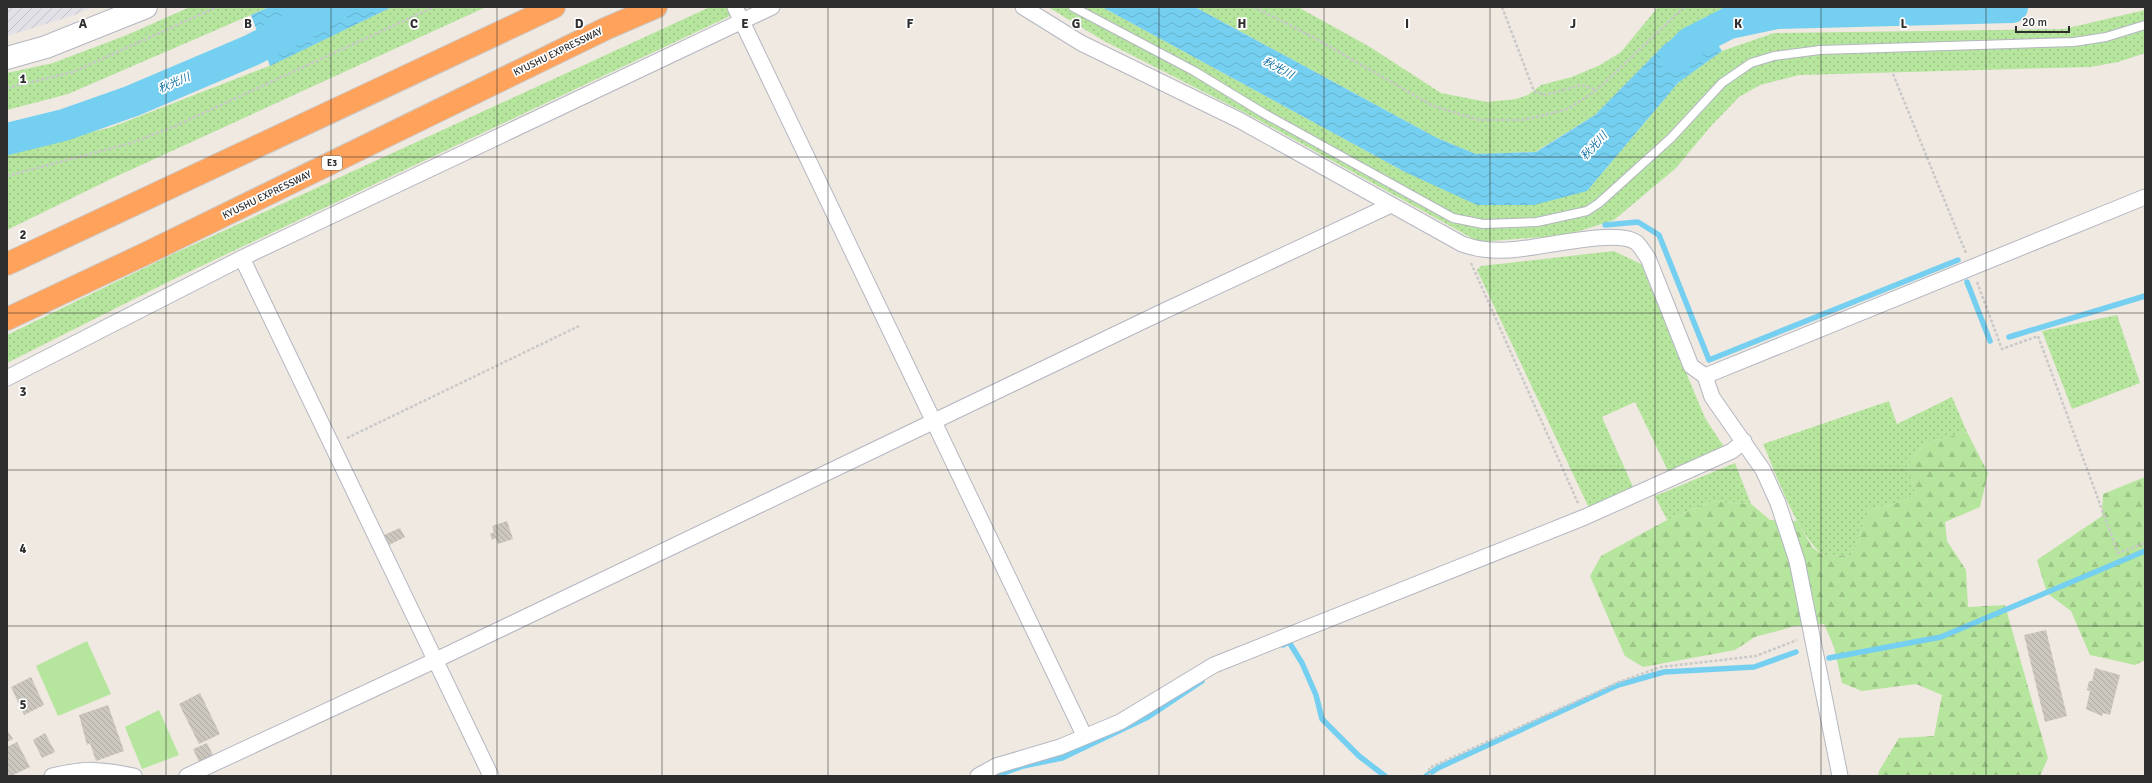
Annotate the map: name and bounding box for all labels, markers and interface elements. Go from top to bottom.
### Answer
scale bar [2016,8,2069,34]
text: 20 m [2022,15,2047,30]
text: A [79,16,88,32]
text: B [244,16,252,32]
text: C [410,16,418,32]
text: D [575,16,584,32]
text: E [741,16,749,32]
text: F [907,16,914,32]
text: G [1072,16,1080,32]
text: H [1238,16,1246,32]
text: I [1405,16,1409,32]
text: J [1570,16,1576,32]
text: K [1734,16,1742,32]
text: L [1901,16,1908,32]
street label: KYUSHU EXPRESSWAY [512,25,604,79]
water label: 秋光川 [1260,55,1297,82]
water label: 秋光川 [156,70,193,95]
text: 1 [19,71,27,87]
water label: 秋光川 [1578,129,1611,163]
road number: E3 [322,156,342,170]
street label: KYUSHU EXPRESSWAY [221,168,313,222]
text: 2 [19,227,27,243]
text: 3 [19,384,27,400]
text: 4 [19,541,27,557]
text: 5 [19,697,27,713]

